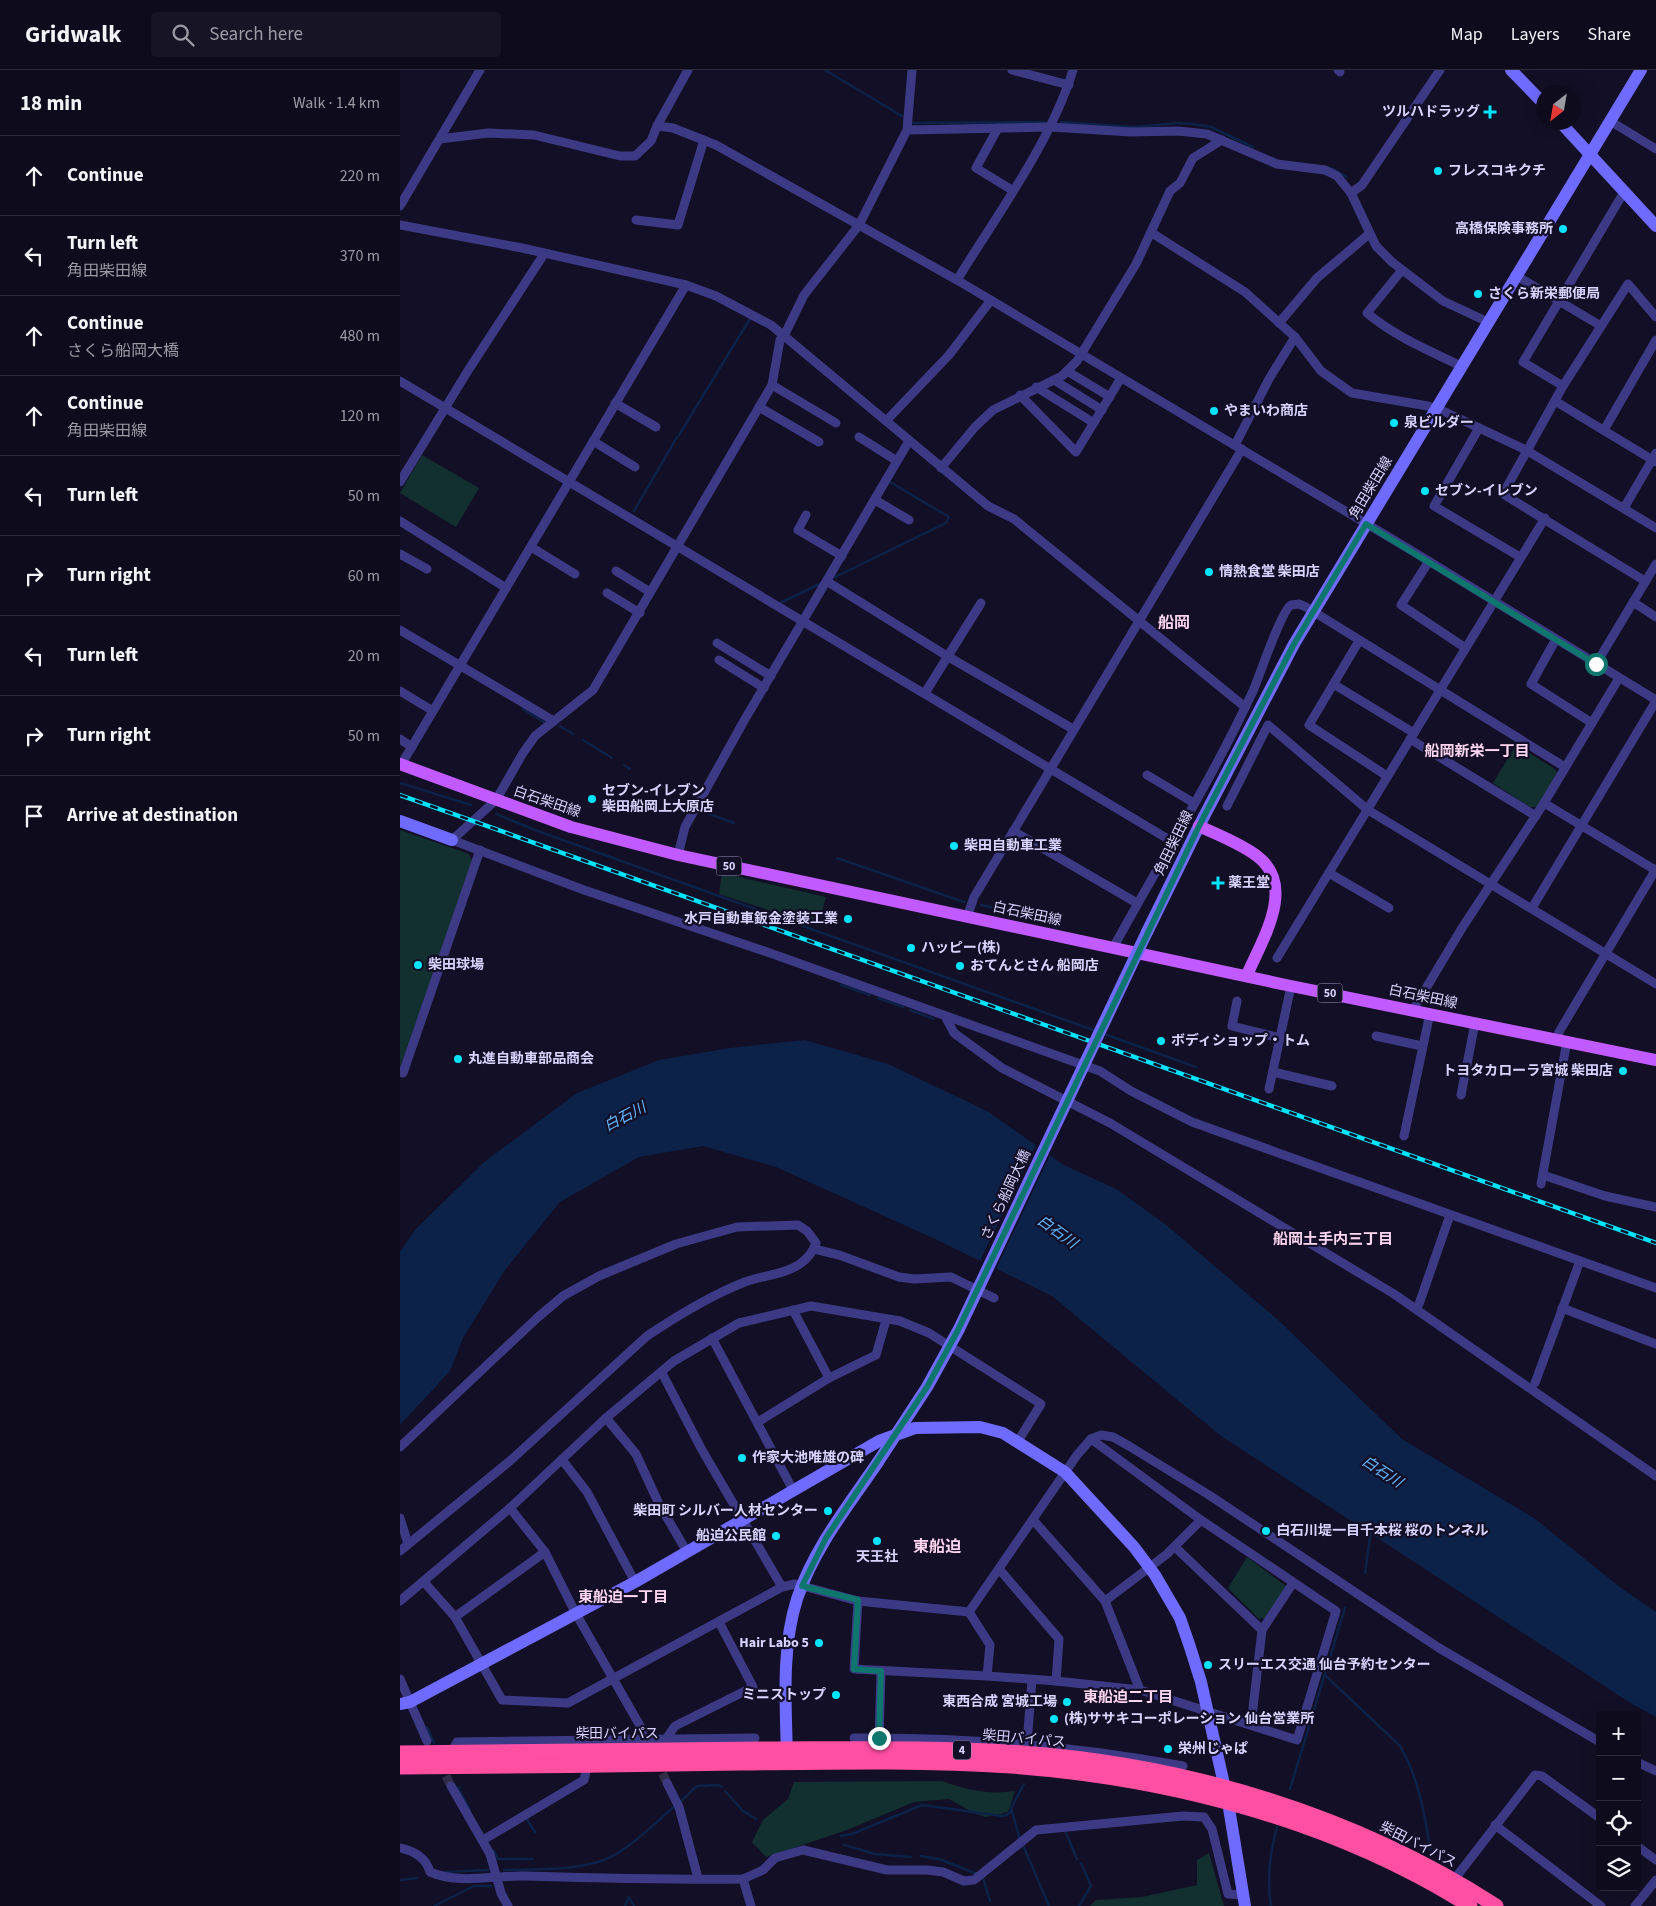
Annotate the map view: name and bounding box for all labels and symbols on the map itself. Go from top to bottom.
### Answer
north arrow [1536,85,1581,130]
place label: ツルハドラッグ [1382,102,1480,122]
marker: ツルハドラッグ [1484,106,1496,118]
place label: フレスコキクチ [1448,161,1546,181]
marker: フレスコキクチ [1432,165,1444,177]
place label: 高橋保険事務所 [1455,219,1553,239]
marker: 高橋保険事務所 [1557,223,1569,235]
place label: さくら新栄郵便局 [1488,284,1600,304]
marker: さくら新栄郵便局 [1472,288,1484,300]
place label: やまいわ商店 [1224,401,1308,421]
marker: やまいわ商店 [1208,405,1220,417]
place label: 泉ビルダー [1404,413,1474,433]
marker: 泉ビルダー [1388,417,1400,429]
street label: 角田柴田線 [1344,453,1398,523]
place label: セブン-イレブン [1435,481,1538,501]
marker: セブン-イレブン [1419,485,1431,497]
place label: 情熱食堂 柴田店 [1219,562,1320,582]
marker: 情熱食堂 柴田店 [1203,566,1215,578]
district label: 船岡 [1158,612,1190,634]
route start [1585,653,1608,676]
district label: 船岡新栄一丁目 [1424,741,1530,762]
street label: 白石柴田線 [511,781,583,823]
place label: セブン-イレブン 柴田船岡上大原店 [602,781,714,817]
marker: セブン-イレブン 柴田船岡上大原店 [586,793,598,805]
street label: 角田柴田線 [1150,807,1198,879]
place label: 柴田自動車工業 [964,836,1062,856]
marker: 柴田自動車工業 [948,840,960,852]
road number: 50 [716,856,742,876]
place label: 薬王堂 [1228,873,1270,893]
marker: 薬王堂 [1212,877,1224,889]
street label: 白石柴田線 [991,897,1063,931]
place label: 水戸自動車鈑金塗装工業 [684,909,838,929]
marker: 水戸自動車鈑金塗装工業 [842,913,854,925]
place label: ハッピー(株) [921,938,1001,958]
marker: ハッピー(株) [905,942,917,954]
place label: 柴田球場 [428,955,484,975]
place label: おてんとさん 船岡店 [970,956,1099,976]
marker: 柴田球場 [412,959,424,971]
marker: おてんとさん 船岡店 [954,960,966,972]
street label: 白石柴田線 [1387,980,1459,1014]
road number: 50 [1318,984,1342,1002]
place label: ボディショップ・トム [1171,1031,1310,1051]
marker: ボディショップ・トム [1155,1035,1167,1047]
place label: 丸進自動車部品商会 [468,1049,594,1069]
marker: 丸進自動車部品商会 [452,1053,464,1065]
place label: トヨタカローラ宮城 柴田店 [1442,1061,1613,1081]
marker: トヨタカローラ宮城 柴田店 [1617,1065,1629,1077]
water label: 白石川 [600,1096,652,1137]
street label: さくら船岡大橋 [976,1146,1036,1244]
water label: 白石川 [1033,1210,1083,1255]
district label: 船岡土手内三丁目 [1273,1229,1393,1250]
place label: 作家大池唯雄の碑 [752,1448,864,1468]
water label: 白石川 [1357,1451,1408,1494]
marker: 作家大池唯雄の碑 [736,1452,748,1464]
place label: 柴田町 シルバー人材センター [633,1501,818,1521]
marker: 柴田町 シルバー人材センター [822,1505,834,1517]
place label: 白石川堤一目千本桜 桜のトンネル [1276,1521,1489,1541]
marker: 白石川堤一目千本桜 桜のトンネル [1260,1525,1272,1537]
place label: 船迫公民館 [696,1526,766,1546]
marker: 船迫公民館 [770,1530,782,1542]
marker: 天王社 [871,1535,883,1547]
district label: 東船迫 [913,1536,961,1558]
place label: 天王社 [856,1547,898,1567]
district label: 東船迫一丁目 [578,1587,668,1608]
place label: Hair Labo 5 [739,1633,809,1653]
marker: Hair Labo 5 [813,1637,825,1649]
place label: スリーエス交通 仙台予約センター [1218,1655,1431,1675]
marker: スリーエス交通 仙台予約センター [1202,1659,1214,1671]
place label: ミニストップ [742,1685,826,1705]
district label: 東船迫二丁目 [1083,1687,1173,1708]
marker: ミニストップ [830,1689,842,1701]
place label: 東西合成 宮城工場 [942,1692,1057,1712]
marker: 東西合成 宮城工場 [1061,1696,1073,1708]
place label: (株)ササキコーポレーション 仙台営業所 [1064,1709,1314,1729]
marker: (株)ササキコーポレーション 仙台営業所 [1048,1713,1060,1725]
street label: 柴田バイパス [575,1724,659,1744]
street label: 柴田バイパス [981,1725,1067,1753]
route end [868,1727,891,1750]
place label: 栄州じゃぱ [1178,1739,1248,1759]
road number: 4 [953,1740,971,1760]
marker: 栄州じゃぱ [1162,1743,1174,1755]
street label: 柴田バイパス [1376,1817,1460,1873]

